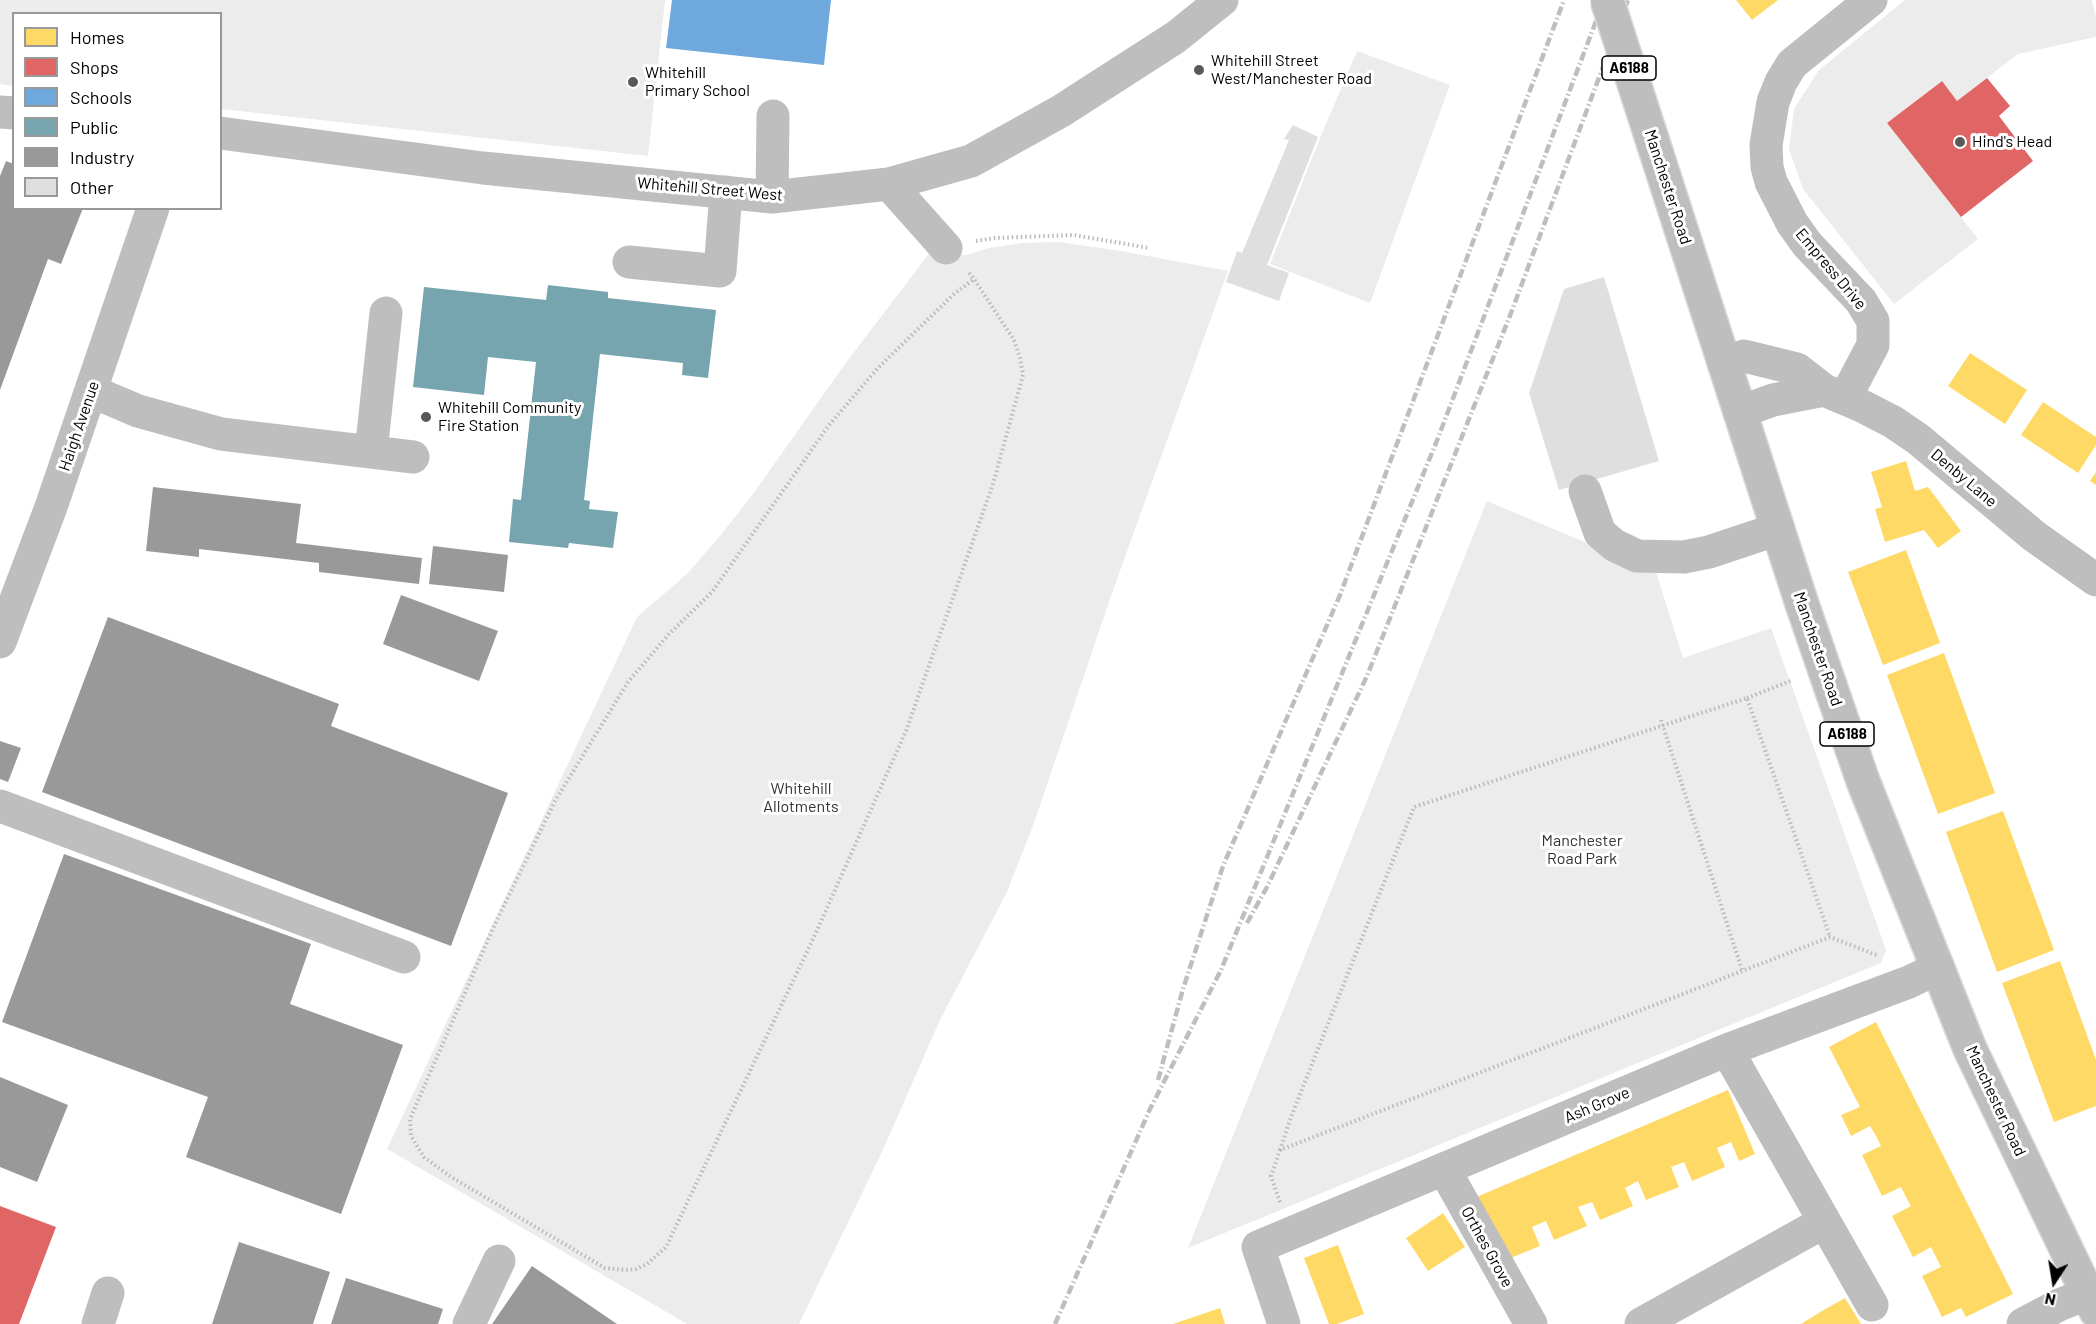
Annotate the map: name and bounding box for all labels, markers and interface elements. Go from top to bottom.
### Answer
legend [12,12,222,210]
text: Homes [70,26,124,48]
place label: Whitehill Street West/Manchester Road [1211,51,1372,89]
text: Shops [70,56,119,78]
road number: A6188 [1602,56,1656,80]
place label: Whitehill Primary School [645,63,750,101]
marker: Whitehill Street West/Manchester Road [1192,63,1206,77]
marker: Whitehill Primary School [626,75,640,89]
text: Schools [70,86,132,108]
text: Public [70,116,118,138]
street label: Manchester Road [1640,127,1696,247]
place label: Hind's Head [1972,132,2052,152]
marker: Hind's Head [1953,135,1967,149]
text: Industry [70,146,134,168]
street label: Whitehill Street West [636,173,784,205]
text: Other [70,176,113,198]
street label: Empress Drive [1792,225,1870,313]
street label: Haigh Avenue [55,378,103,474]
place label: Whitehill Community Fire Station [438,398,581,436]
marker: Whitehill Community Fire Station [419,410,433,424]
street label: Denby Lane [1927,445,2001,511]
street label: Manchester Road [1789,589,1847,709]
road number: A6188 [1820,722,1874,746]
park label: Whitehill Allotments [763,779,839,817]
park label: Manchester Road Park [1542,831,1622,869]
street label: Manchester Road [1962,1043,2030,1159]
street label: Ash Grove [1561,1083,1633,1127]
street label: Orthes Grove [1457,1203,1517,1291]
north arrow [2024,1252,2084,1312]
text: N [2043,1290,2057,1310]

